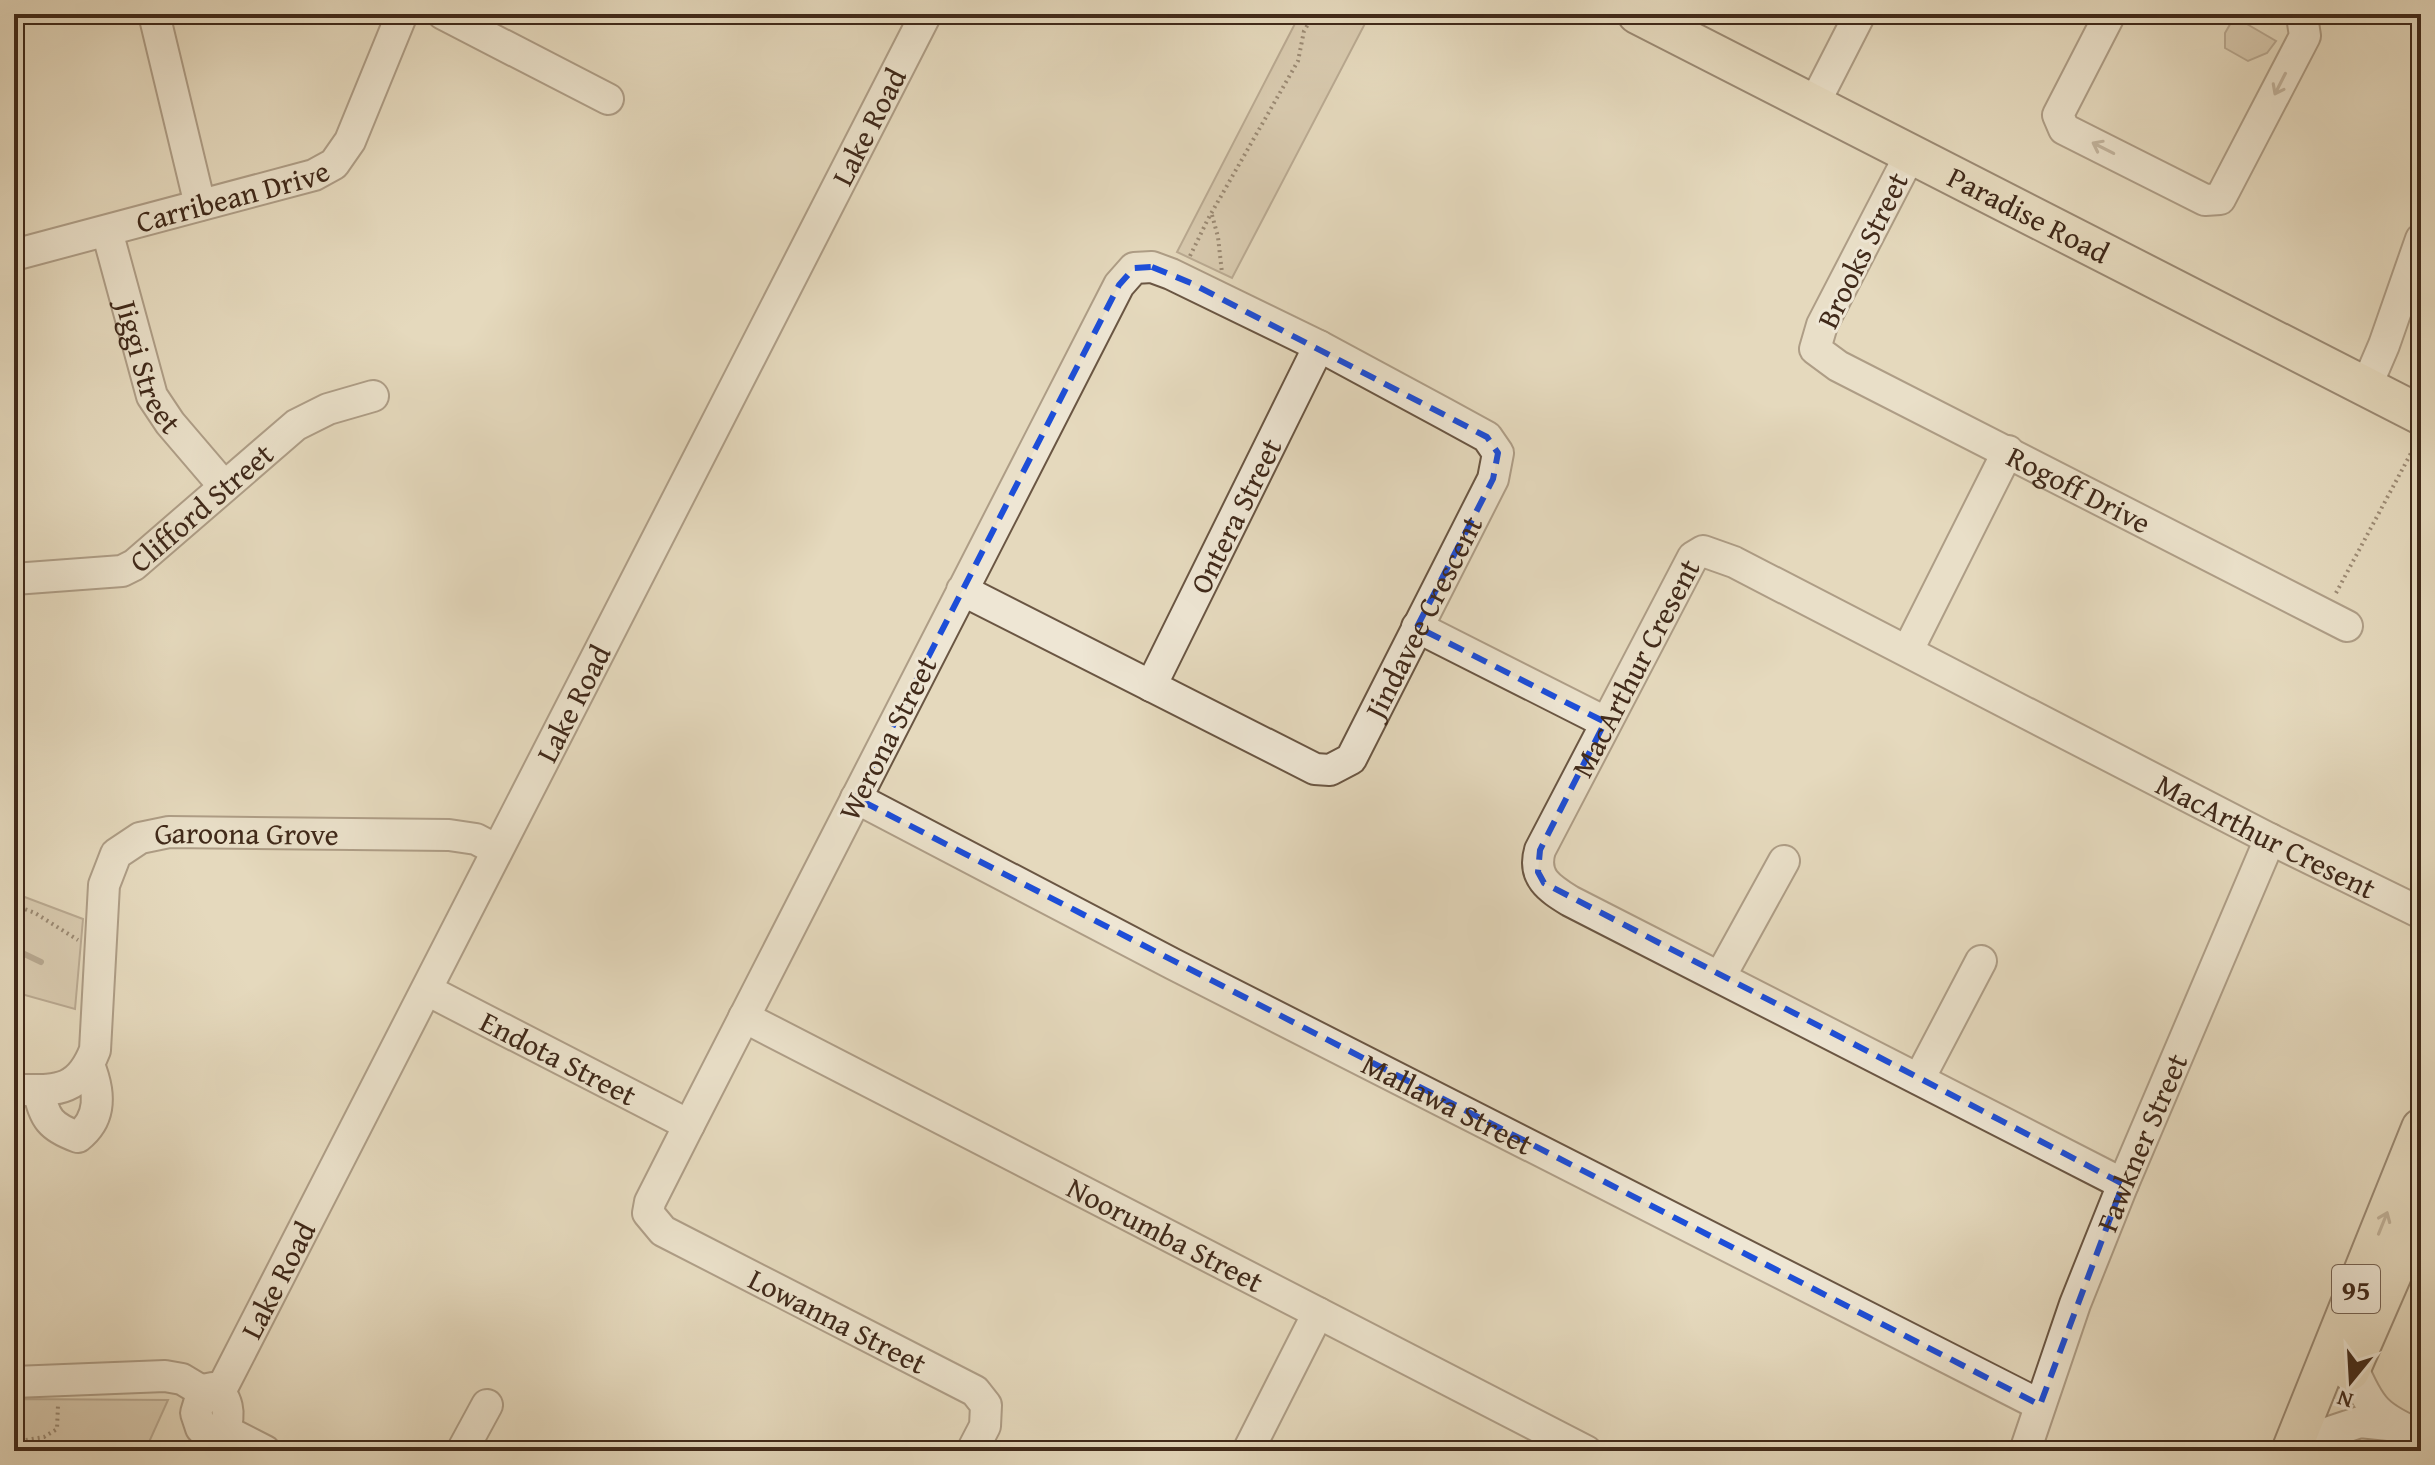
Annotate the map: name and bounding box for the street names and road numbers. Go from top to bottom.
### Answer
street label: Lake Road [820,60,917,193]
street label: Carribean Drive [131,149,337,244]
street label: Paradise Road [1940,155,2117,274]
street label: Brooks Street [1805,164,1919,336]
street label: Jiggi Street [104,291,192,444]
street label: Ontera Street [1178,430,1292,601]
street label: Clifford Street [119,432,283,582]
street label: Rogoff Drive [2000,434,2159,544]
street label: Jindavee Crescent [1351,507,1493,730]
street label: MacArthur Cresent [1560,550,1711,785]
street label: Lake Road [524,637,621,770]
street label: Werona Street [827,648,947,828]
street label: MacArthur Cresent [2148,762,2384,910]
street label: Garoona Grove [150,810,339,857]
street label: Endota Street [473,999,645,1117]
street label: Mallawa Street [1354,1042,1541,1166]
street label: Fawkner Street [2084,1046,2198,1238]
street label: Noorumba Street [1059,1165,1272,1303]
street label: Lake Road [229,1213,326,1346]
street label: Lowanna Street [741,1257,935,1385]
road number: 95 [2332,1265,2380,1313]

